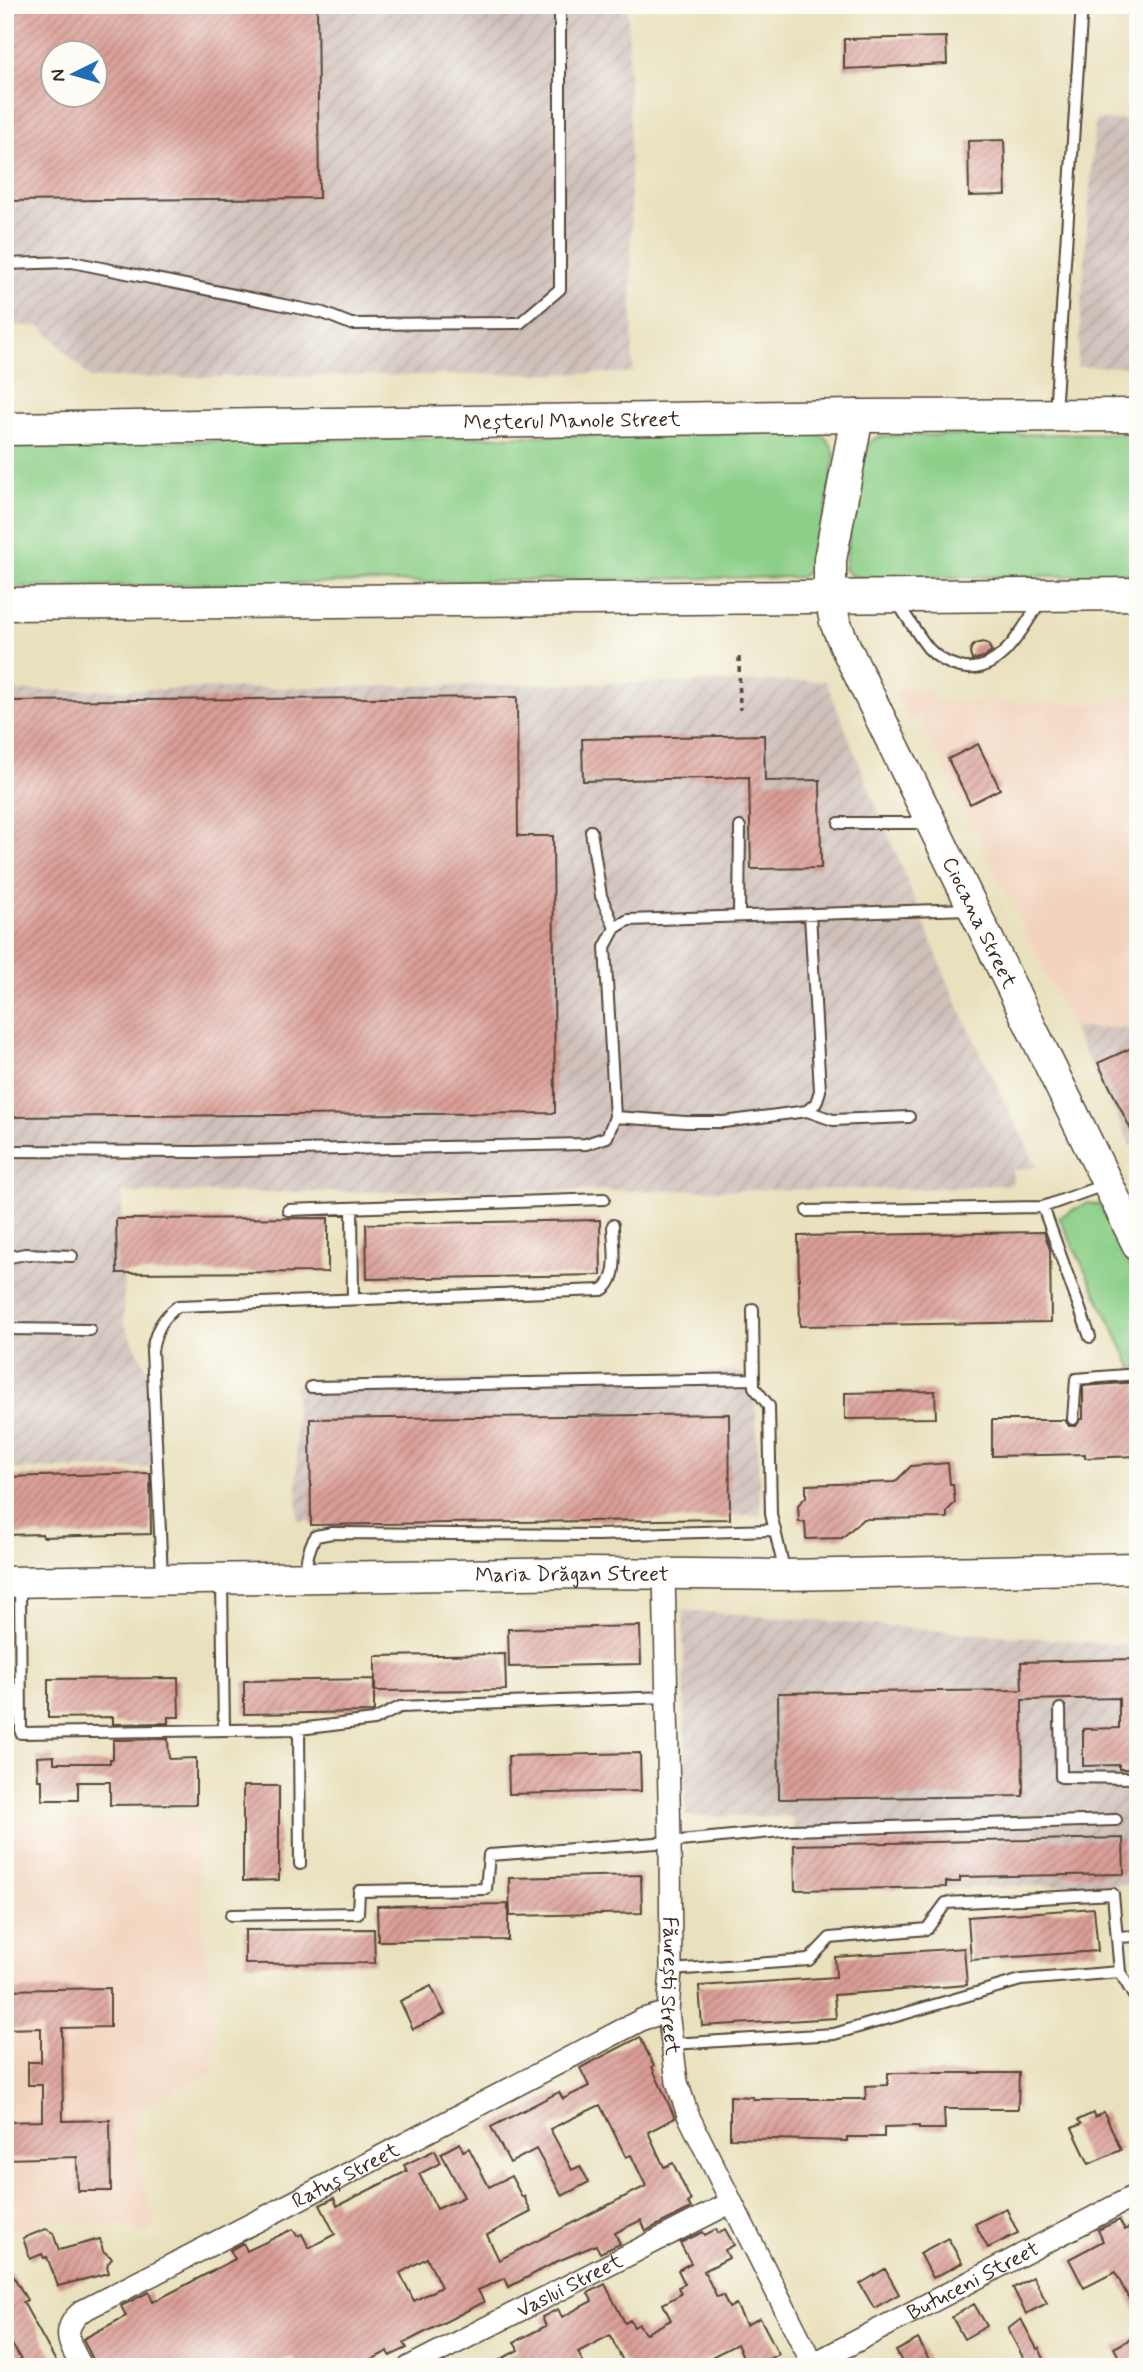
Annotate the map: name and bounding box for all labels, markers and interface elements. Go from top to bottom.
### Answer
north arrow [38,38,108,108]
text: N [46,68,72,83]
street label: Meșterul Manole Street [463,406,681,437]
street label: Ciocana Street [935,852,1023,994]
street label: Maria Drăgan Street [475,1560,669,1590]
street label: Făurești Street [653,1916,686,2057]
street label: Ratuș Street [287,2136,405,2216]
street label: Butuceni Street [902,2235,1044,2327]
street label: Vaslui Street [512,2247,628,2325]

